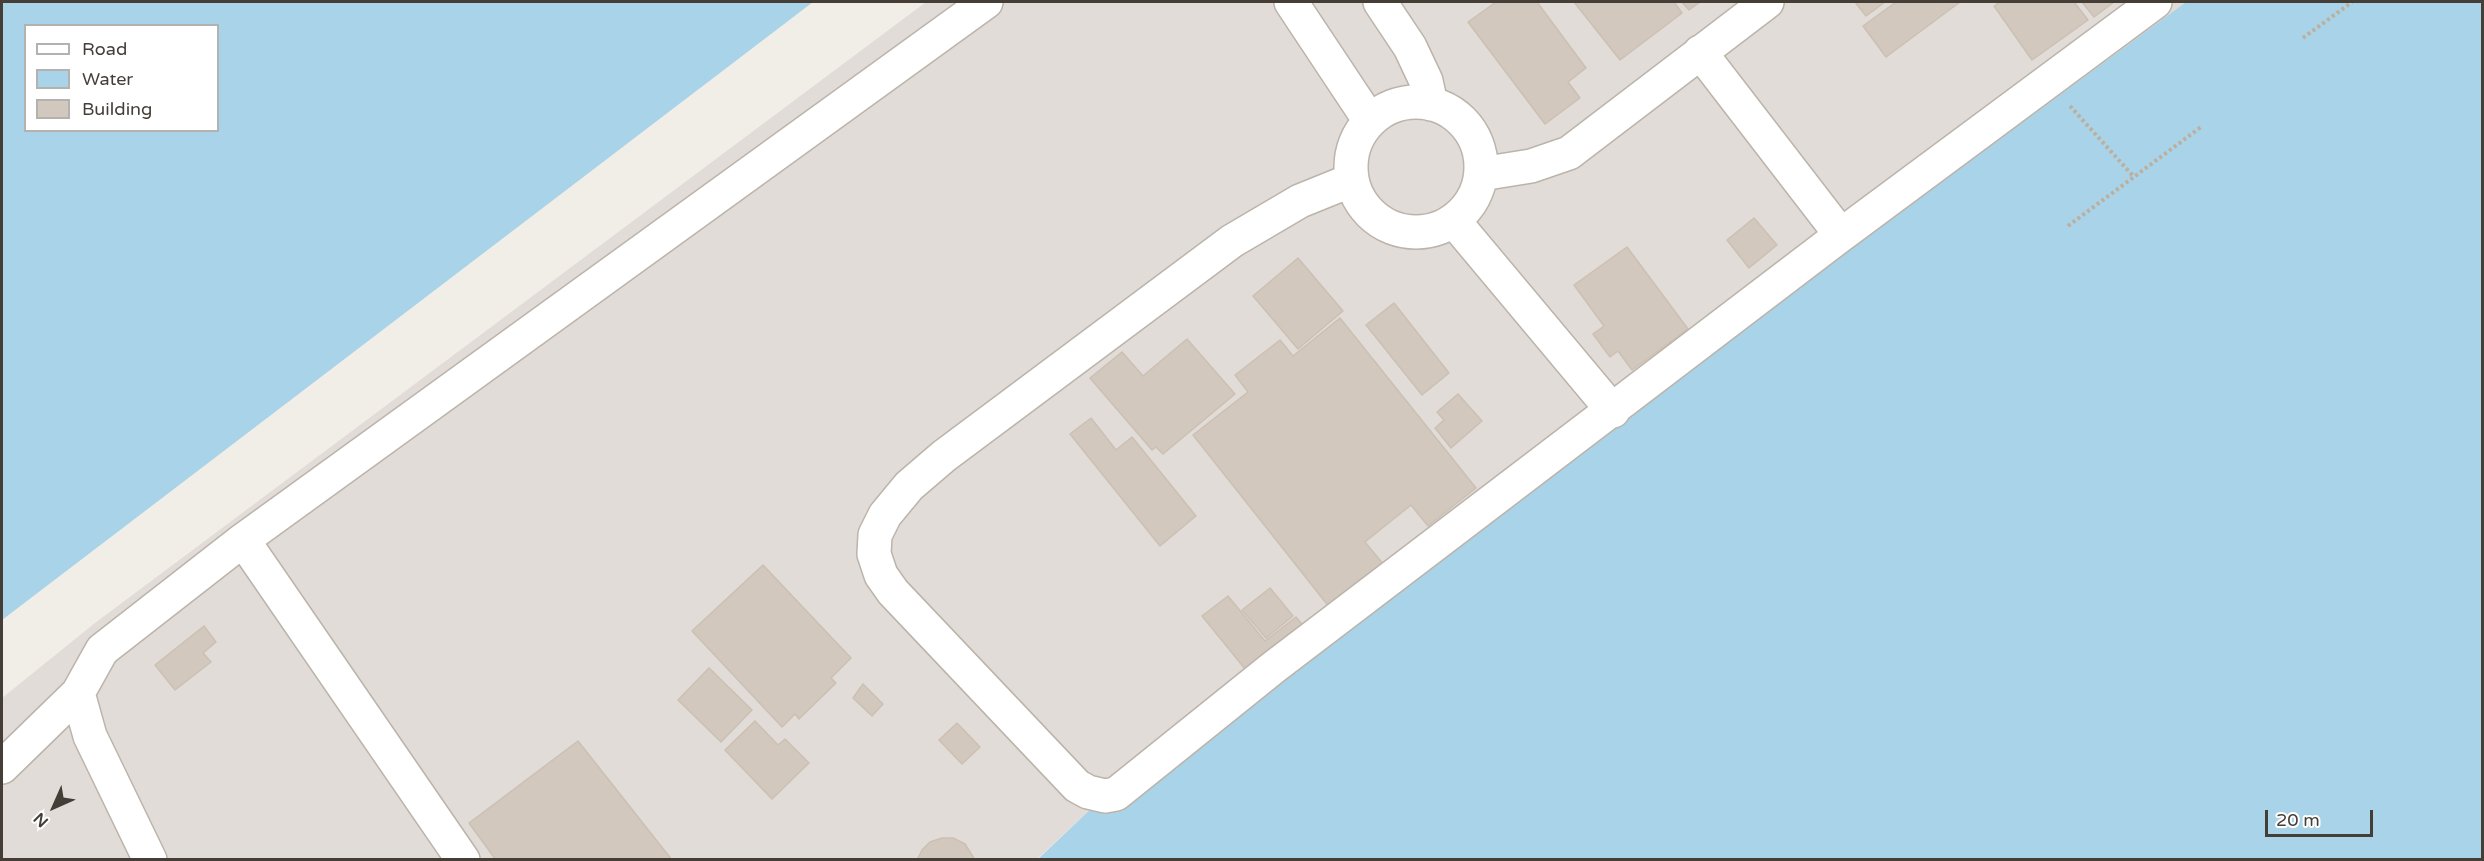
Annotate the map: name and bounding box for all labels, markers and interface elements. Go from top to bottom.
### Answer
legend [24,24,219,132]
text: Road [82,38,127,60]
text: Water [82,68,133,90]
text: Building [82,98,152,120]
north arrow [24,777,84,837]
scale bar [2268,798,2376,836]
text: N [30,808,53,831]
text: 20 m [2276,809,2320,831]

